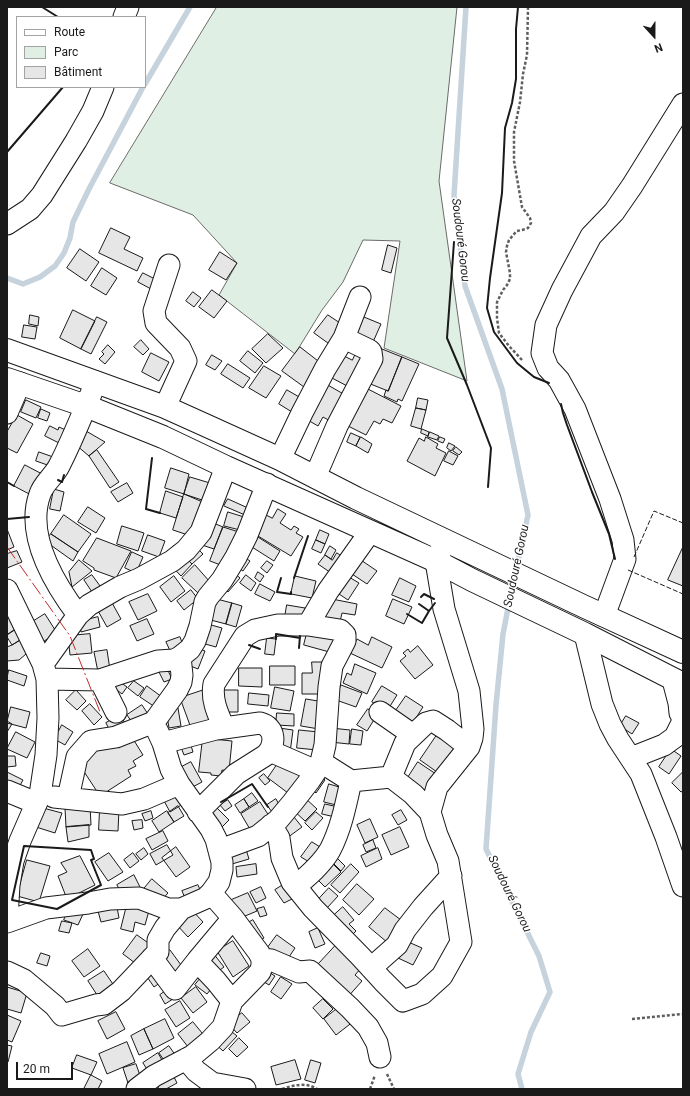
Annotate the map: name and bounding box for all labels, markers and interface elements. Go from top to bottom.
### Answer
legend [16,16,146,88]
north arrow [634,16,674,56]
text: Route [54,25,85,39]
text: N [653,40,664,55]
text: Parc [54,45,78,59]
text: Bâtiment [54,65,102,79]
water label: Soudouré Gorou [448,197,472,283]
water label: Soudouré Gorou [501,523,533,609]
water label: Soudouré Gorou [484,853,534,935]
scale bar [18,1054,75,1080]
text: 20 m [23,1062,50,1076]

